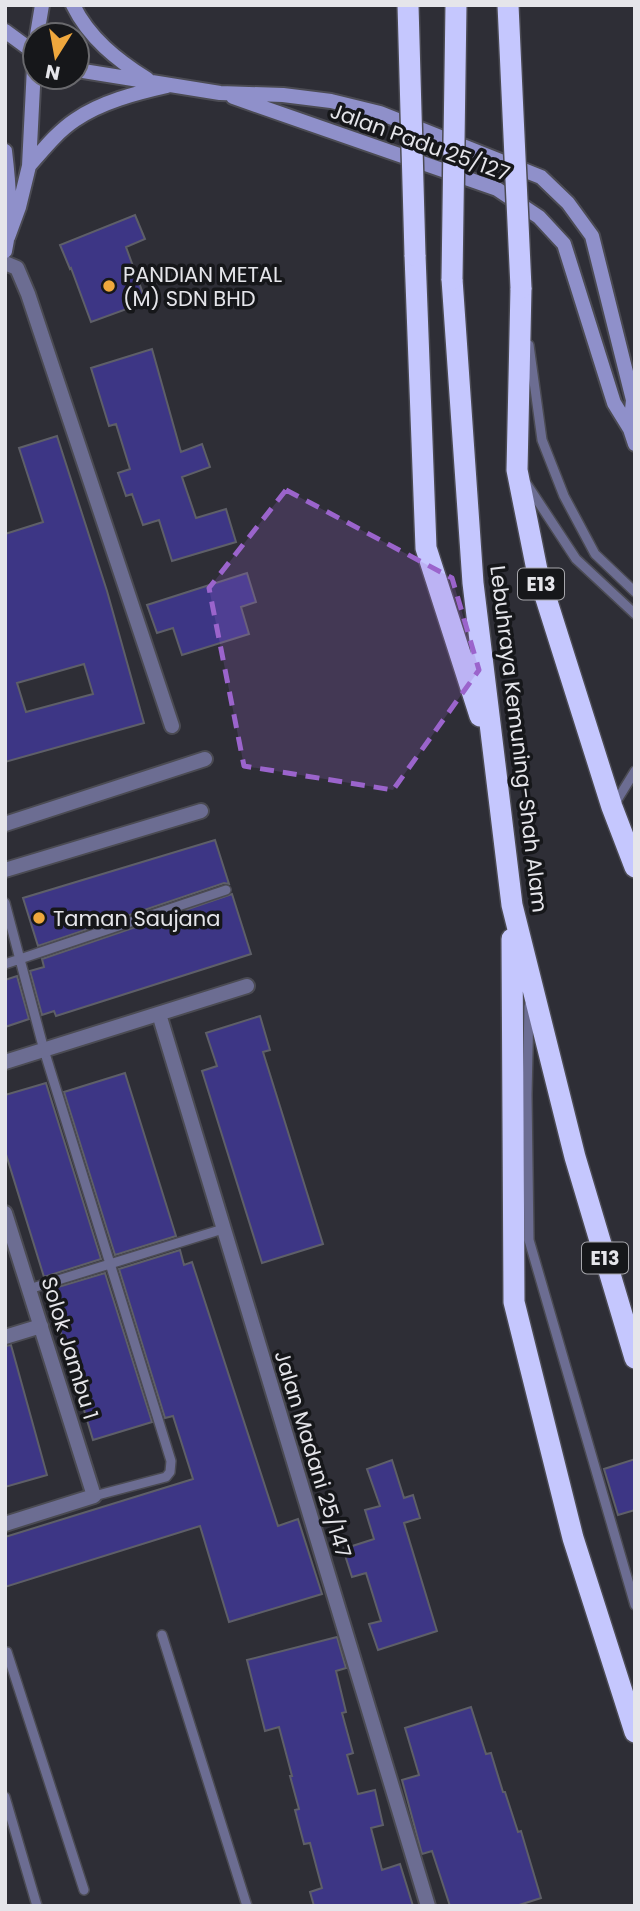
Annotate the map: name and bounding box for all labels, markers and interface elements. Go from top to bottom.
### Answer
north arrow [21,21,91,91]
text: N [43,58,62,87]
street label: Jalan Padu 25/127 [326,96,514,188]
place label: PANDIAN METAL (M) SDN BHD [123,260,282,313]
marker: PANDIAN METAL (M) SDN BHD [101,278,117,294]
street label: Lebuhraya Kemuning-Shah Alam [483,564,555,914]
road number: E13 [518,568,564,600]
place label: Taman Saujana [53,904,220,933]
marker: Taman Saujana [31,910,47,926]
road number: E13 [582,1242,628,1274]
street label: Solok Jambu 1 [35,1273,105,1423]
street label: Jalan Madani 25/147 [268,1347,358,1561]

